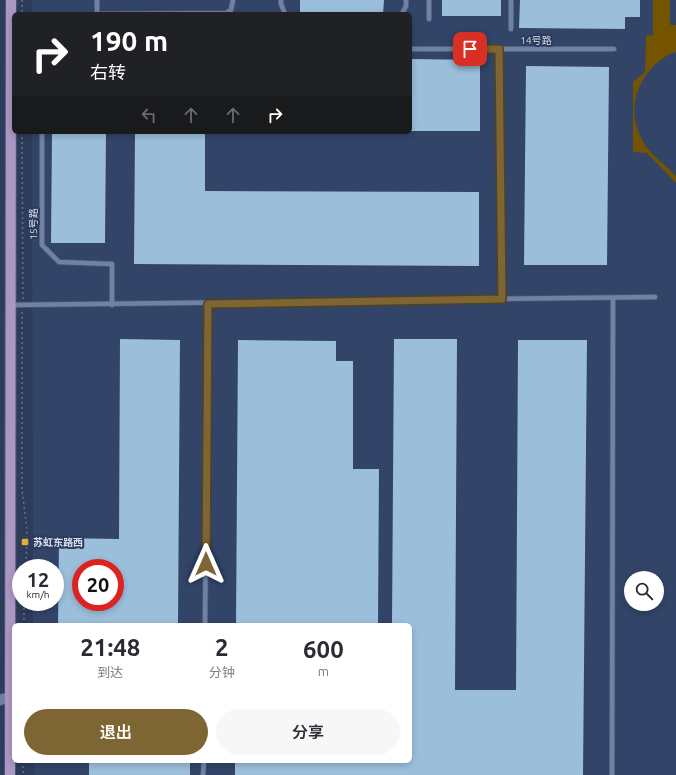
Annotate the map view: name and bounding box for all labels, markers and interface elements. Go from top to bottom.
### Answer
text: 190 m [90,25,168,56]
icon: right [24,28,76,80]
pin [453,32,487,66]
street label: 14号路 [520,35,552,46]
icon: arrive [459,38,481,60]
text: 右转 [90,62,126,82]
icon: left [138,104,160,126]
icon: ahead [180,104,202,126]
icon: ahead [222,104,244,126]
icon: right [264,104,286,126]
street label: 15号路 [28,208,39,240]
marker: 苏虹东路西 [20,537,30,547]
place label: 苏虹东路西 [33,537,83,548]
position arrow [185,543,227,585]
speed limit sign: 20 [72,559,124,611]
text: 12 [27,568,49,591]
map controls [624,571,664,611]
button: search [624,571,664,611]
text: km/h [26,589,50,600]
text: 21:48 [80,634,140,661]
text: 2 [215,634,229,661]
text: 600 [303,636,344,663]
text: m [318,664,329,678]
text: 到达 [97,665,123,679]
text: 分钟 [209,665,235,679]
button: 退出 [24,709,208,755]
button: 分享 [216,709,400,755]

